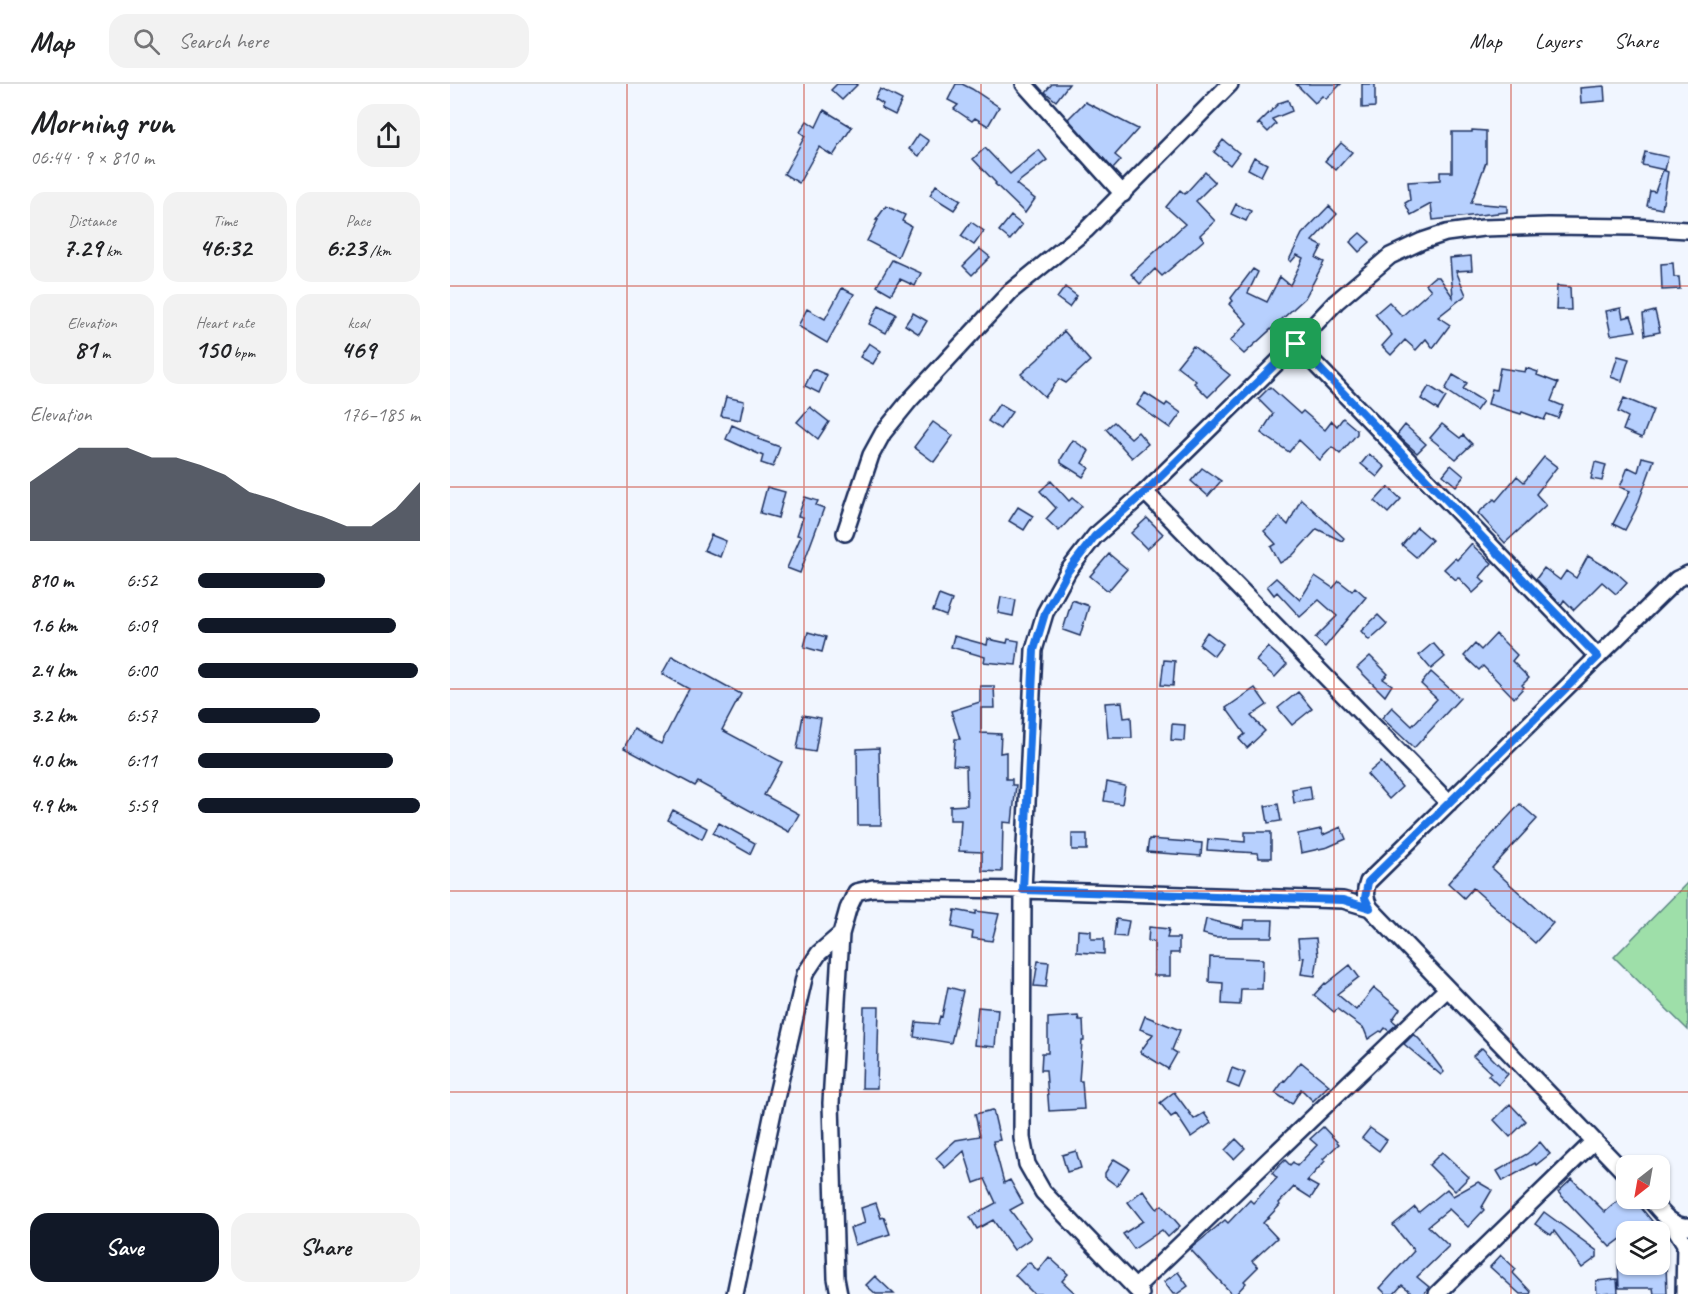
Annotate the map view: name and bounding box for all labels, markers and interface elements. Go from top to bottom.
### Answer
search box [109,14,529,68]
text: Map [30,24,73,59]
icon: search [130,25,163,58]
text: Search here [178,27,268,55]
text: Map [1469,28,1502,54]
text: Layers [1535,28,1581,54]
text: Share [1614,28,1658,54]
text: Morning run [30,101,174,143]
button: share [357,104,420,167]
text: 06:44 · 9 × 810 m [30,145,154,170]
text: Distance [68,211,116,231]
text: Time [213,211,237,231]
text: Pace [346,211,370,231]
text: 7.29 [62,231,102,264]
text: 46:32 [199,231,251,264]
text: 6:23 [325,231,366,264]
text: km [102,241,122,261]
text: /km [366,241,391,261]
text: Elevation [67,313,117,333]
text: Heart rate [196,313,254,333]
text: kcal [347,313,369,333]
pin [1270,318,1321,369]
icon: arrive [1279,327,1312,360]
text: 81 [74,333,97,366]
text: 150 [195,333,229,366]
text: 469 [340,333,376,366]
text: m [97,343,110,363]
text: bpm [229,343,255,363]
text: Elevation [30,402,92,427]
text: 176–185 m [341,402,420,427]
text: 810 m [30,568,73,593]
text: 6:52 [126,568,157,593]
text: 1.6 km [30,613,77,638]
text: 6:09 [126,613,157,638]
text: 2.4 km [30,658,77,683]
text: 6:00 [126,658,157,683]
text: 3.2 km [30,703,77,728]
text: 6:57 [126,703,157,728]
text: 4.0 km [30,748,77,773]
text: 6:11 [126,748,157,773]
text: 4.9 km [30,793,76,818]
text: 5:59 [126,793,157,818]
north arrow [1616,1155,1670,1209]
map controls [1616,1155,1670,1275]
button: Save [30,1213,219,1282]
button: Share [231,1213,420,1282]
button: layers [1616,1221,1670,1275]

